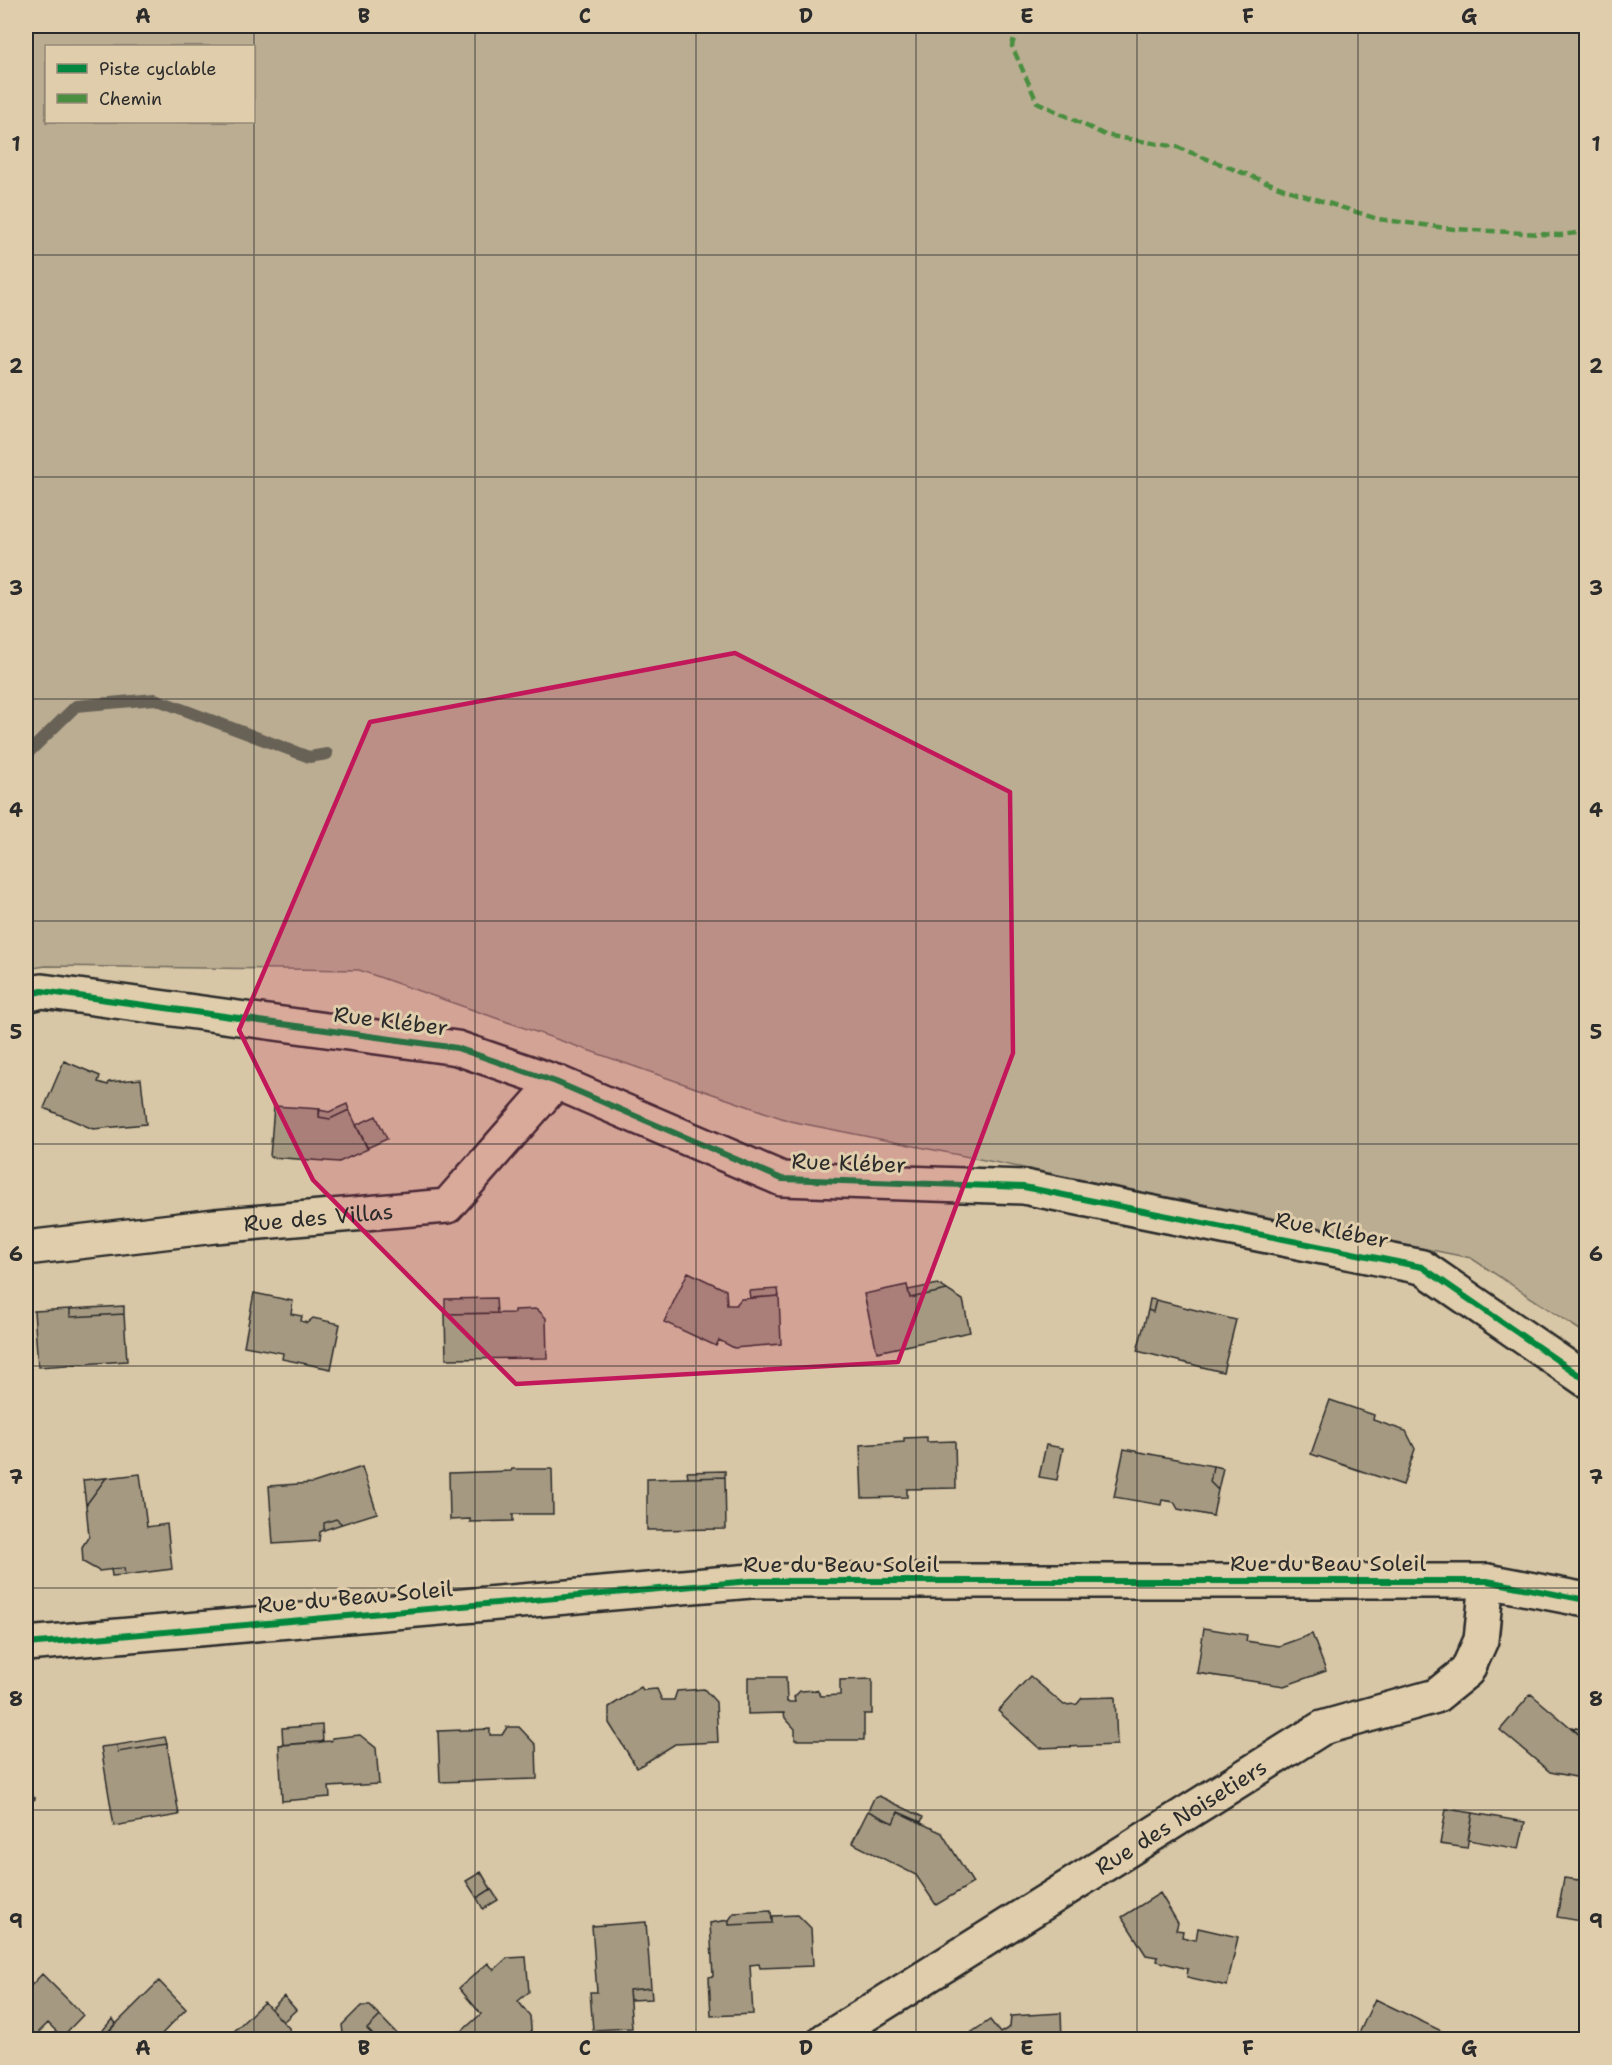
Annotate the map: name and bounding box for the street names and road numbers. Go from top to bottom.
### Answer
street label: Rue Kléber [332,1000,450,1042]
street label: Rue Kléber [791,1147,907,1179]
street label: Rue des Villas [242,1196,394,1238]
street label: Rue Kléber [1273,1205,1391,1255]
street label: Rue du Beau Soleil [1230,1549,1426,1578]
street label: Rue du Beau Soleil [743,1550,939,1579]
street label: Rue du Beau Soleil [256,1574,454,1620]
street label: Rue des Noisetiers [1090,1752,1272,1881]

